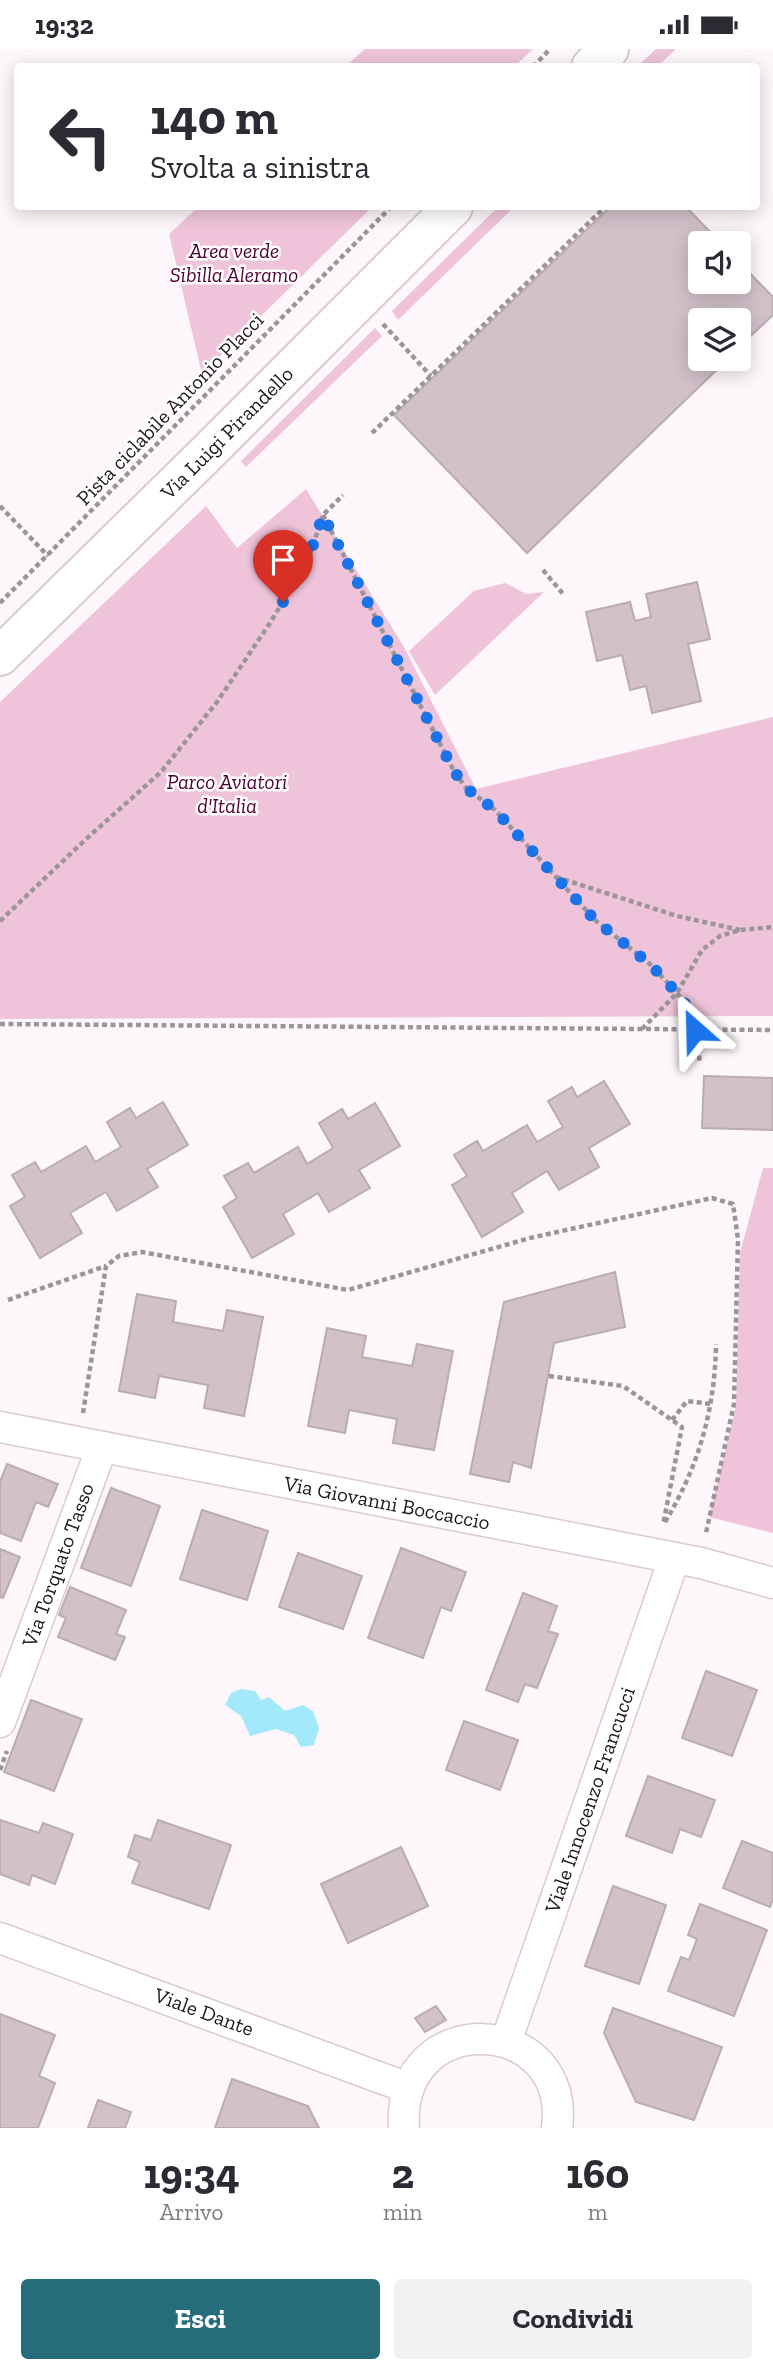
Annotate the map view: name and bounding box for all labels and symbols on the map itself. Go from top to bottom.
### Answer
park label: Area verde Sibilla Aleramo [170,238,298,287]
street label: Pista ciclabile Antonio Placci [71,307,268,510]
street label: Via Luigi Pirandello [154,361,298,505]
pin [253,530,313,602]
park label: Parco Aviatori d'Italia [167,769,287,818]
position arrow [658,993,732,1067]
street label: Via Giovanni Boccaccio [281,1470,492,1535]
street label: Via Torquato Tasso [16,1479,99,1651]
street label: Viale Innocenzo Francucci [539,1683,640,1917]
street label: Viale Dante [150,1982,257,2041]

